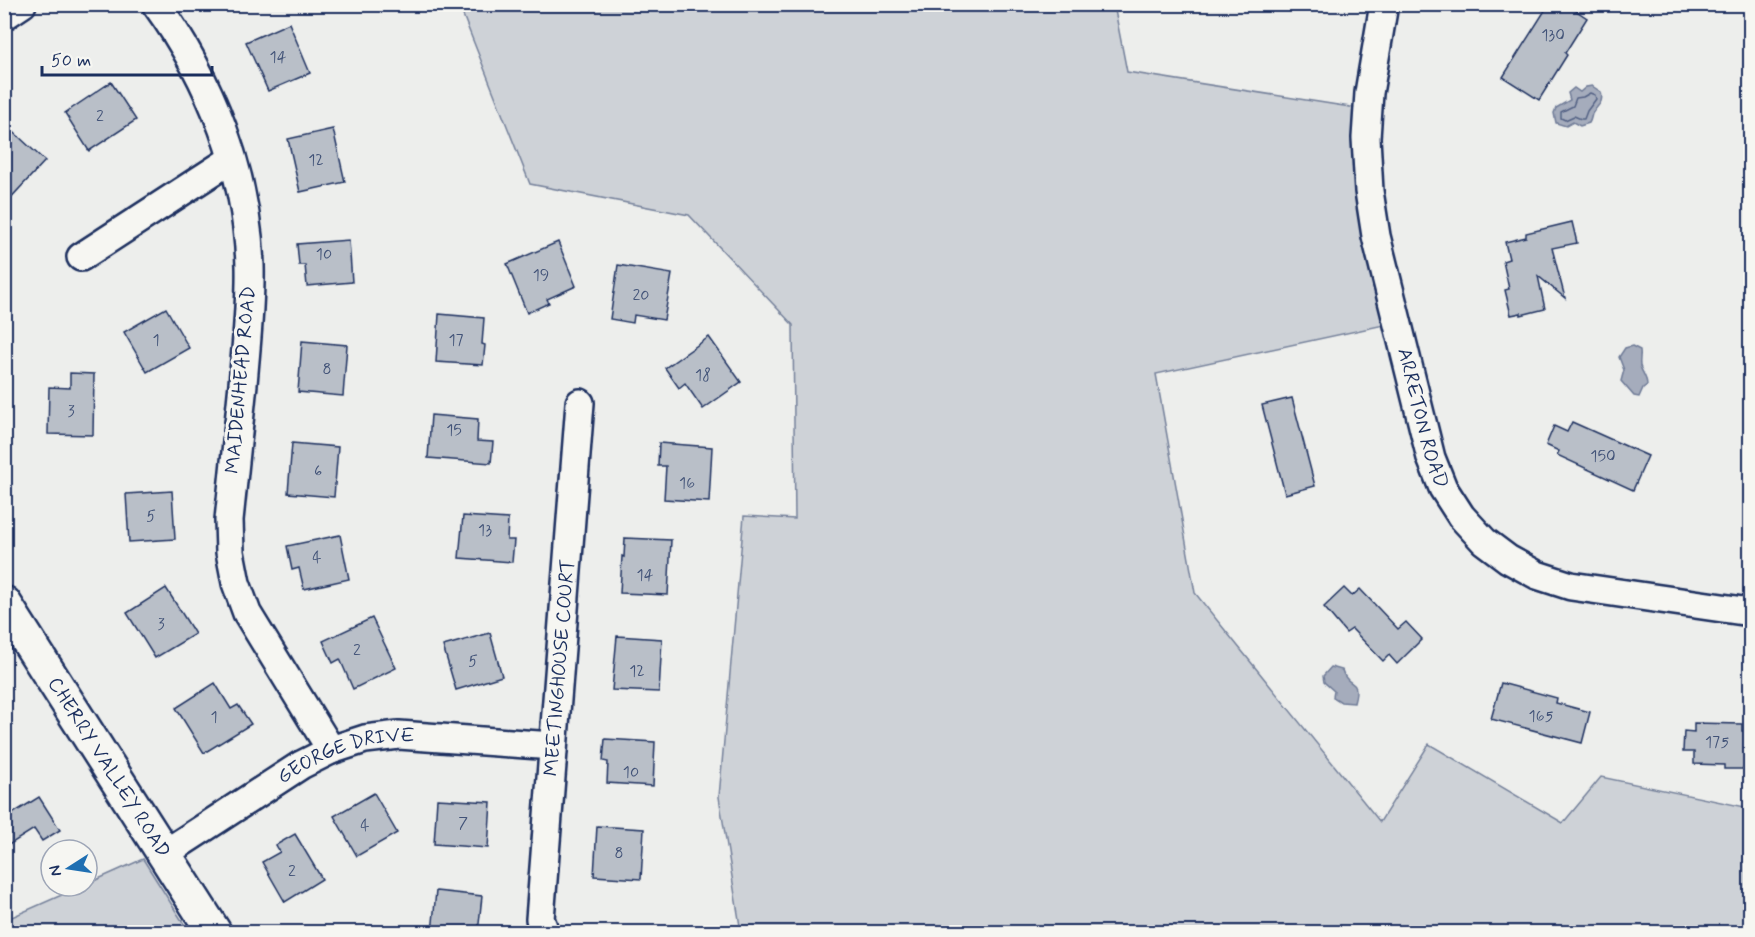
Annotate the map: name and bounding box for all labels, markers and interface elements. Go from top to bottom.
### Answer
house number: 130 [1541,25,1565,46]
scale bar [42,39,212,77]
house number: 14 [270,47,287,68]
text: 50 m [51,49,91,73]
house number: 2 [96,106,104,127]
house number: 12 [308,150,324,171]
house number: 10 [316,244,332,265]
house number: 19 [533,265,549,286]
street label: MAIDENHEAD ROAD [219,285,263,475]
house number: 20 [633,285,650,306]
house number: 1 [152,330,160,351]
house number: 17 [448,330,464,351]
street label: ARRETON ROAD [1391,345,1455,492]
house number: 8 [322,359,332,380]
house number: 18 [695,365,711,386]
house number: 3 [67,401,75,422]
house number: 15 [446,420,462,441]
house number: 150 [1590,446,1616,467]
house number: 6 [314,461,322,482]
house number: 16 [679,473,695,494]
house number: 5 [146,506,156,527]
house number: 13 [478,520,492,541]
house number: 4 [312,547,322,568]
street label: MEETINGHOUSE COURT [538,558,581,777]
house number: 14 [637,565,654,586]
house number: 3 [157,614,165,635]
house number: 2 [353,640,361,661]
house number: 5 [468,651,478,672]
house number: 12 [629,661,645,682]
street label: CHERRY VALLEY ROAD [41,672,177,863]
house number: 165 [1529,706,1554,727]
house number: 1 [210,707,218,728]
street label: GEORGE DRIVE [272,721,416,790]
house number: 175 [1705,732,1729,753]
house number: 10 [623,762,639,783]
house number: 7 [458,813,468,834]
house number: 4 [360,815,370,836]
north arrow [39,838,99,898]
house number: 8 [614,843,624,864]
house number: 2 [288,861,296,882]
text: N [44,863,67,878]

